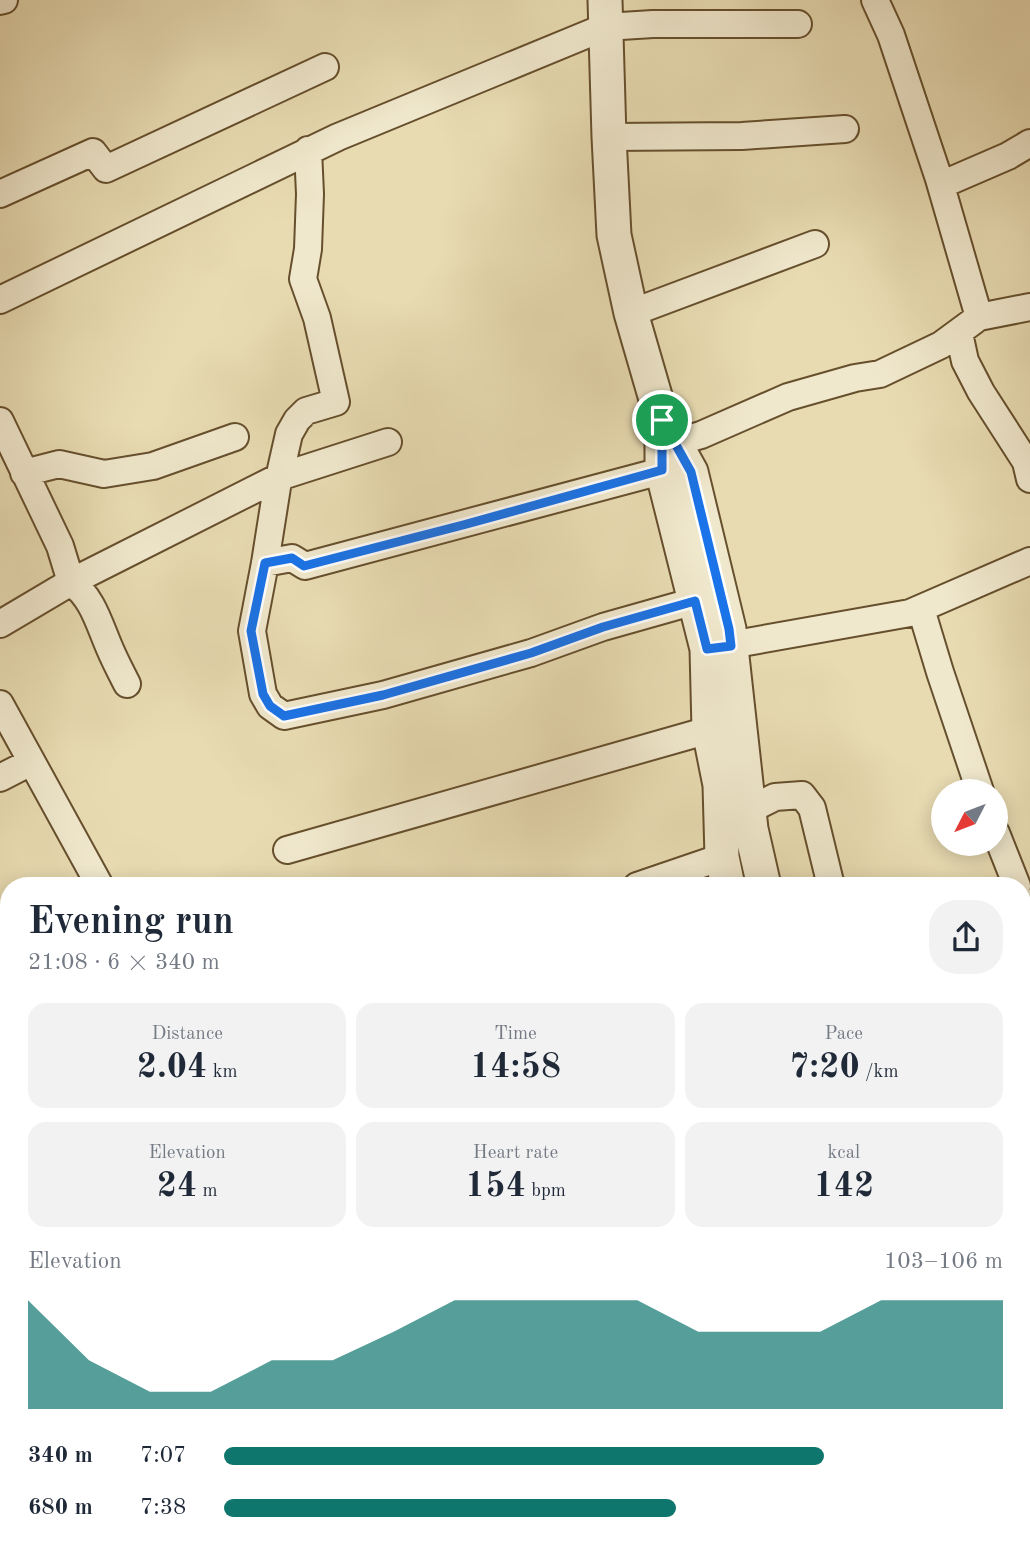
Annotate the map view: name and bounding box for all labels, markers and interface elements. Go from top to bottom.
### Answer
pin [632,390,692,450]
icon: arrive [643,401,681,439]
north arrow [931,779,1008,856]
map controls [931,779,1008,856]
button: share [929,900,1003,974]
text: Evening run [28,904,234,942]
text: 21:08 · 6 × 340 m [28,951,220,974]
text: Distance [151,1025,223,1044]
text: Time [494,1025,537,1044]
text: Pace [825,1025,863,1044]
text: 2.04 [137,1050,207,1085]
text: 14:58 [470,1050,561,1085]
text: 7:20 [789,1050,860,1085]
text: km [207,1063,238,1082]
text: /km [860,1063,899,1082]
text: Elevation [149,1144,226,1163]
text: Heart rate [473,1144,558,1163]
text: kcal [827,1144,860,1163]
text: 24 [157,1169,197,1204]
text: 154 [465,1169,526,1204]
text: 142 [813,1169,874,1204]
text: m [197,1182,218,1201]
text: bpm [526,1182,566,1201]
text: Elevation [28,1250,122,1273]
text: 103–106 m [884,1250,1003,1273]
text: 340 m [28,1444,93,1467]
text: 7:07 [140,1444,186,1467]
text: 680 m [28,1496,93,1519]
text: 7:38 [140,1496,186,1519]

